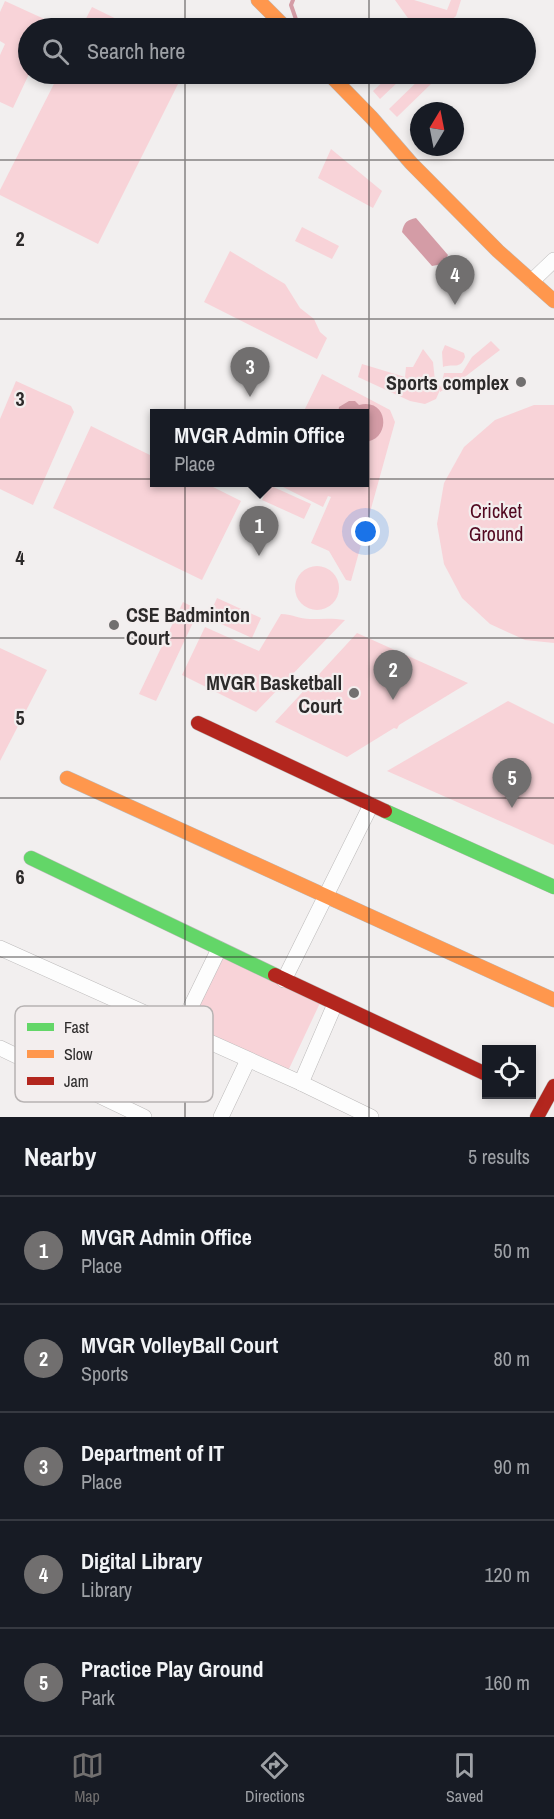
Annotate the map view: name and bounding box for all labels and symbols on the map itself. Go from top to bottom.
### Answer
north arrow [410,102,464,156]
text: 2 [15,225,25,252]
pin: 4 [436,256,474,305]
pin: 3 [230,348,270,397]
place label: Sports complex [386,369,510,396]
marker: Sports complex [514,375,528,389]
text: 3 [15,385,25,412]
park label: Cricket Ground [469,497,523,547]
pin: 1 [240,506,278,556]
your location [351,517,380,546]
text: 4 [15,544,25,571]
place label: CSE Badminton Court [126,601,250,651]
marker: CSE Badminton Court [107,618,121,632]
pin: 2 [374,650,412,700]
place label: MVGR Basketball Court [206,669,343,719]
marker: MVGR Basketball Court [347,686,361,700]
text: 5 [15,704,25,731]
pin: 5 [492,758,532,808]
text: 6 [15,863,25,890]
legend [15,1006,213,1102]
text: Fast [64,1016,89,1038]
text: Slow [64,1043,93,1065]
text: Jam [64,1070,89,1092]

